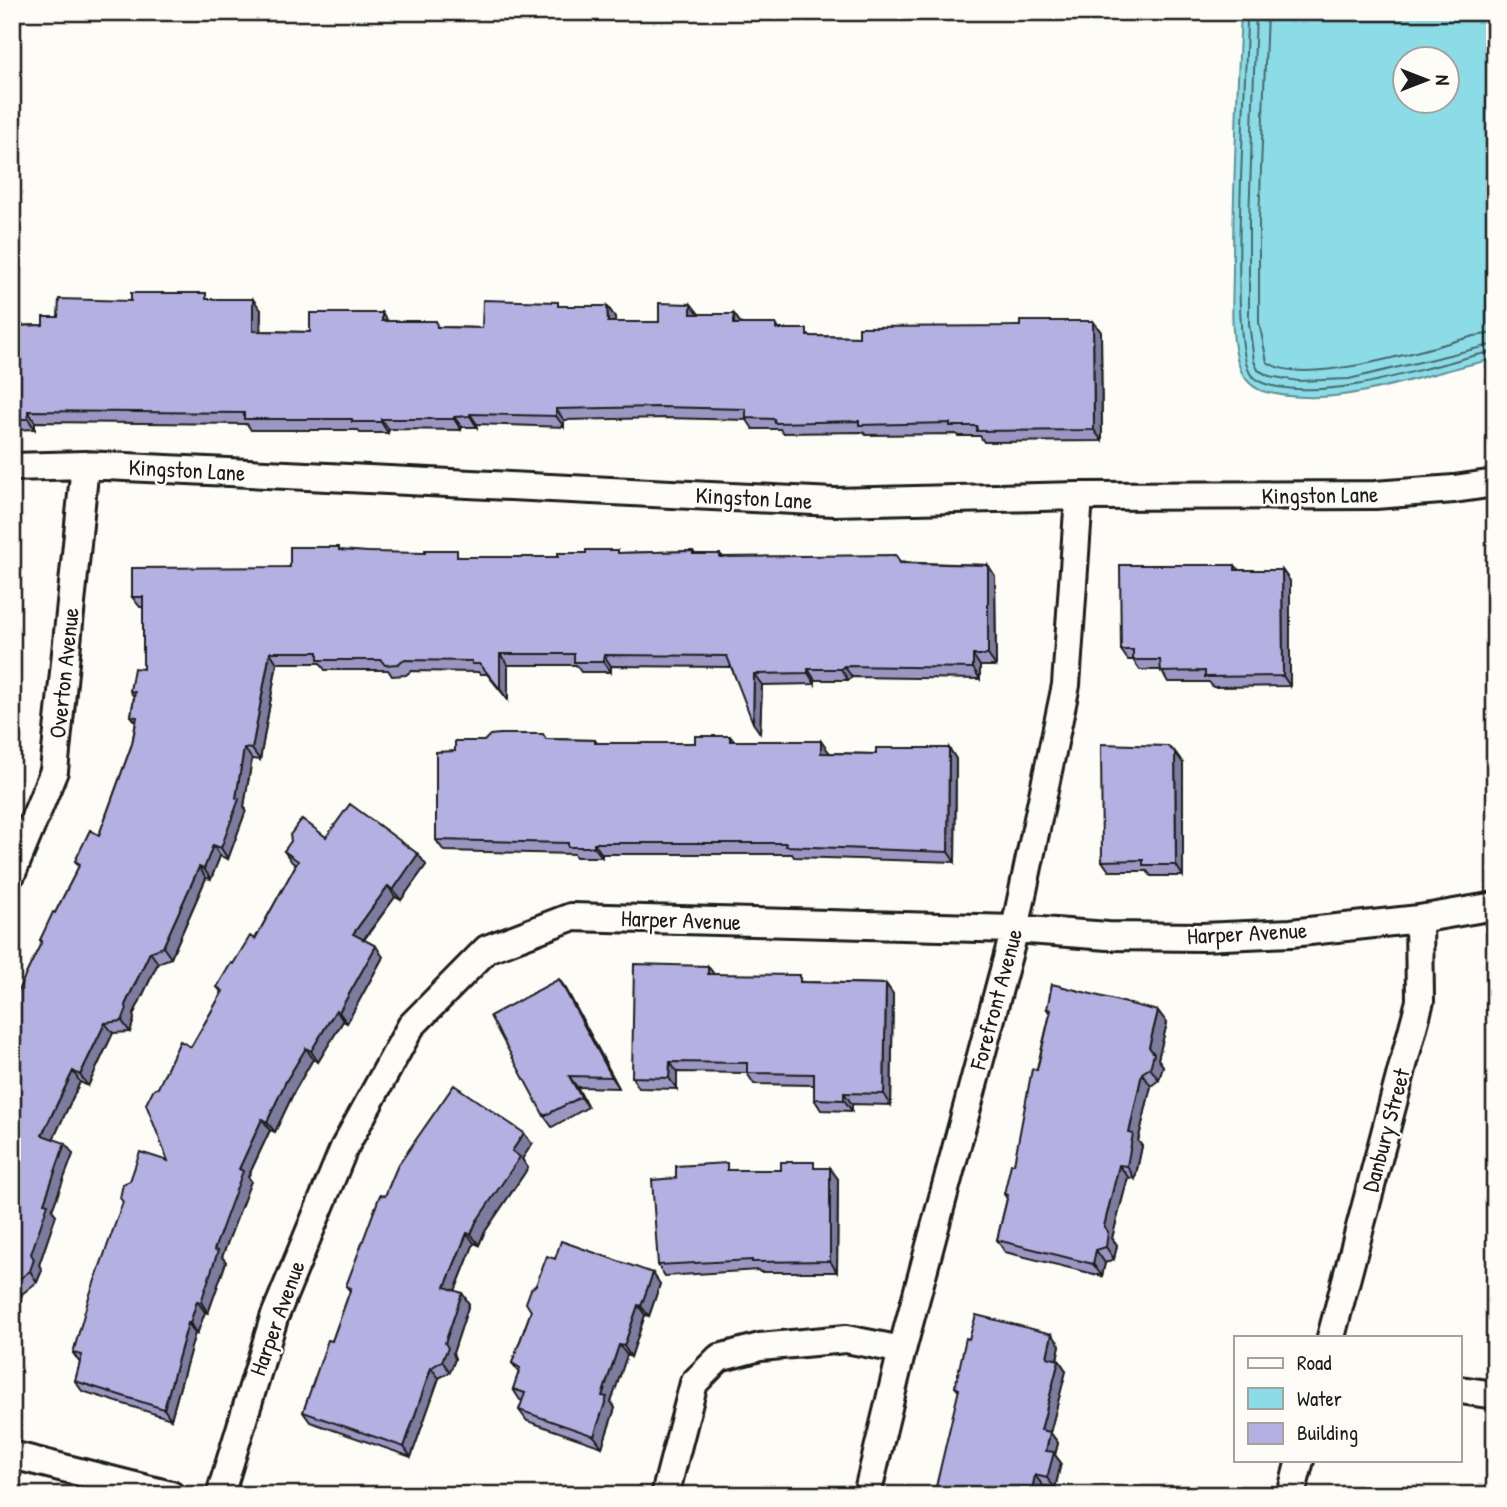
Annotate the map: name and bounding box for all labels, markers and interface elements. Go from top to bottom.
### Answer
north arrow [1392,46,1462,116]
text: N [1430,75,1456,85]
street label: Kingston Lane [128,451,246,488]
street label: Kingston Lane [1261,478,1379,511]
street label: Kingston Lane [695,479,813,516]
street label: Overton Avenue [41,606,86,740]
street label: Harper Avenue [620,902,742,937]
street label: Harper Avenue [1186,914,1308,951]
street label: Forefront Avenue [962,925,1029,1074]
street label: Danbury Street [1354,1064,1417,1195]
street label: Harper Avenue [241,1256,312,1380]
legend [1234,1336,1462,1462]
text: Road [1297,1348,1331,1377]
text: Water [1297,1384,1342,1413]
text: Building [1297,1418,1358,1447]

